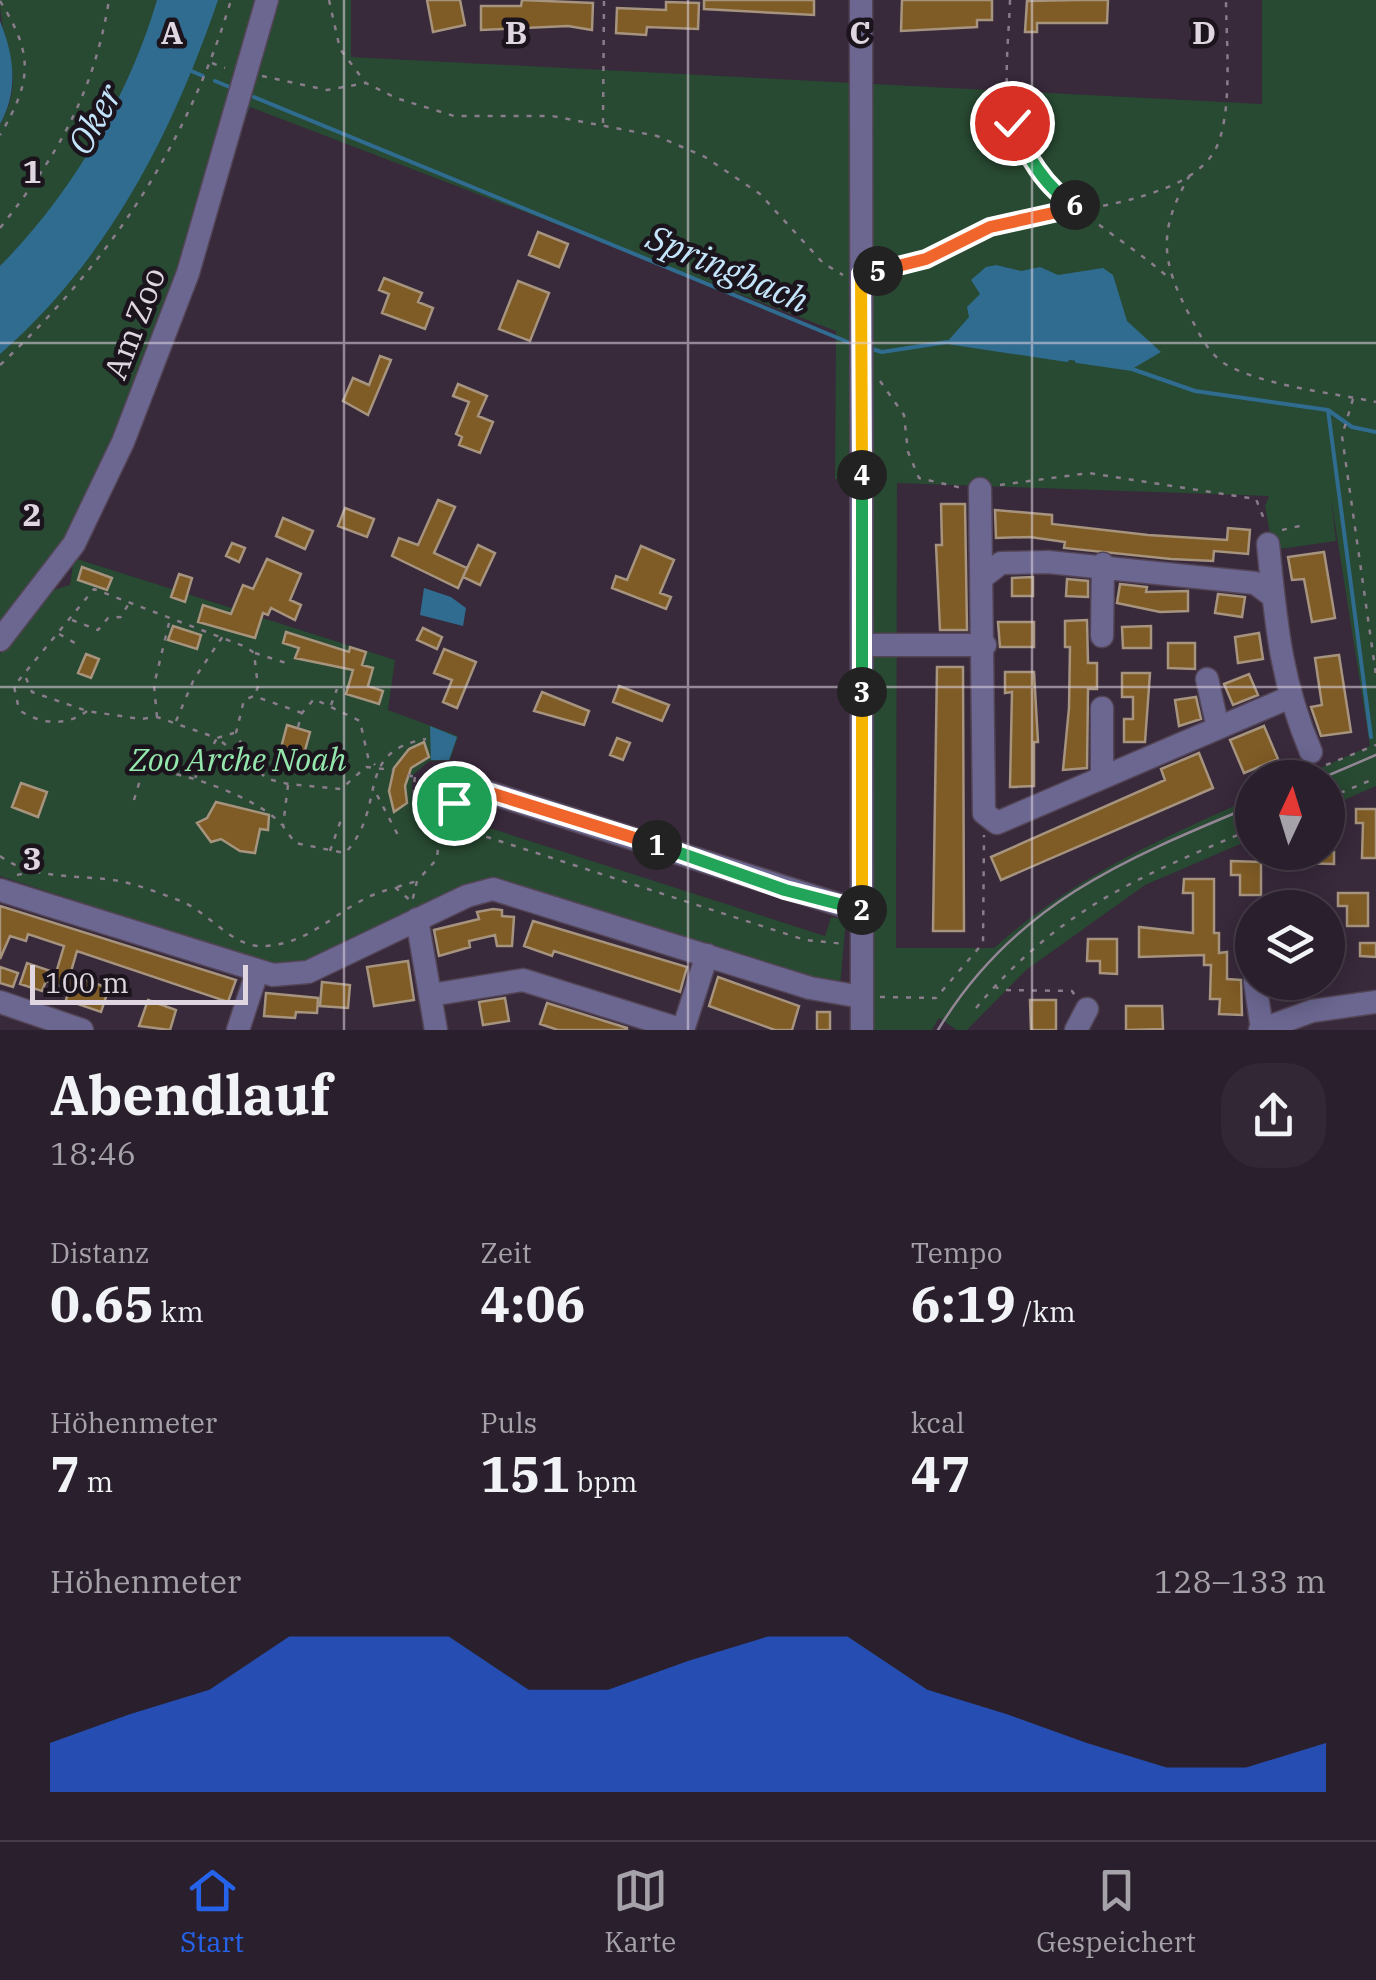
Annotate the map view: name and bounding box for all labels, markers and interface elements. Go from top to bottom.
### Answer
text: A [161,11,183,53]
text: B [505,11,527,53]
text: C [849,11,871,53]
text: D [1192,11,1216,53]
water label: Oker [56,74,133,162]
pin [970,81,1055,166]
icon: check [985,96,1040,151]
text: 1 [22,150,42,192]
pin: 6 [1050,180,1100,230]
text: 6 [1067,186,1083,223]
water label: Springbach [639,213,816,323]
pin: 5 [853,246,903,296]
text: 5 [870,252,886,289]
street label: Am Zoo [94,261,174,385]
pin: 4 [837,450,887,500]
text: 4 [854,456,870,493]
text: 2 [22,493,42,535]
pin: 3 [837,667,887,717]
text: 3 [854,673,870,710]
park label: Zoo Arche Noah [129,738,347,780]
north arrow [1235,760,1345,870]
map controls [1235,760,1345,1000]
pin [412,761,497,846]
icon: arrive [427,776,482,831]
pin: 1 [632,820,682,870]
text: 1 [649,826,665,863]
text: 3 [22,837,42,879]
pin: 2 [837,885,887,935]
button: layers [1235,890,1345,1000]
text: 2 [854,891,870,928]
scale bar [30,960,248,1004]
text: 100 m [45,964,129,1001]
text: Abendlauf [50,1059,331,1130]
button: share [1221,1063,1326,1168]
text: 18:46 [50,1132,136,1174]
text: Distanz [50,1234,149,1271]
text: Zeit [480,1234,532,1271]
text: Tempo [911,1234,1003,1271]
text: 0.65 [50,1271,154,1336]
text: 4:06 [480,1271,585,1336]
text: 6:19 [911,1271,1016,1336]
text: km [154,1293,204,1330]
text: /km [1016,1293,1076,1330]
text: Höhenmeter [50,1404,217,1441]
text: Puls [480,1404,537,1441]
text: kcal [911,1404,965,1441]
text: 7 [50,1441,80,1506]
text: 151 [480,1441,570,1506]
text: 47 [911,1441,971,1506]
text: m [80,1463,113,1500]
text: bpm [570,1463,637,1500]
text: Höhenmeter [50,1560,241,1602]
text: 128–133 m [1154,1560,1326,1602]
tab: Start [180,1863,244,1960]
tab: Karte [604,1863,676,1960]
tab: Gespeichert [1036,1863,1196,1960]

